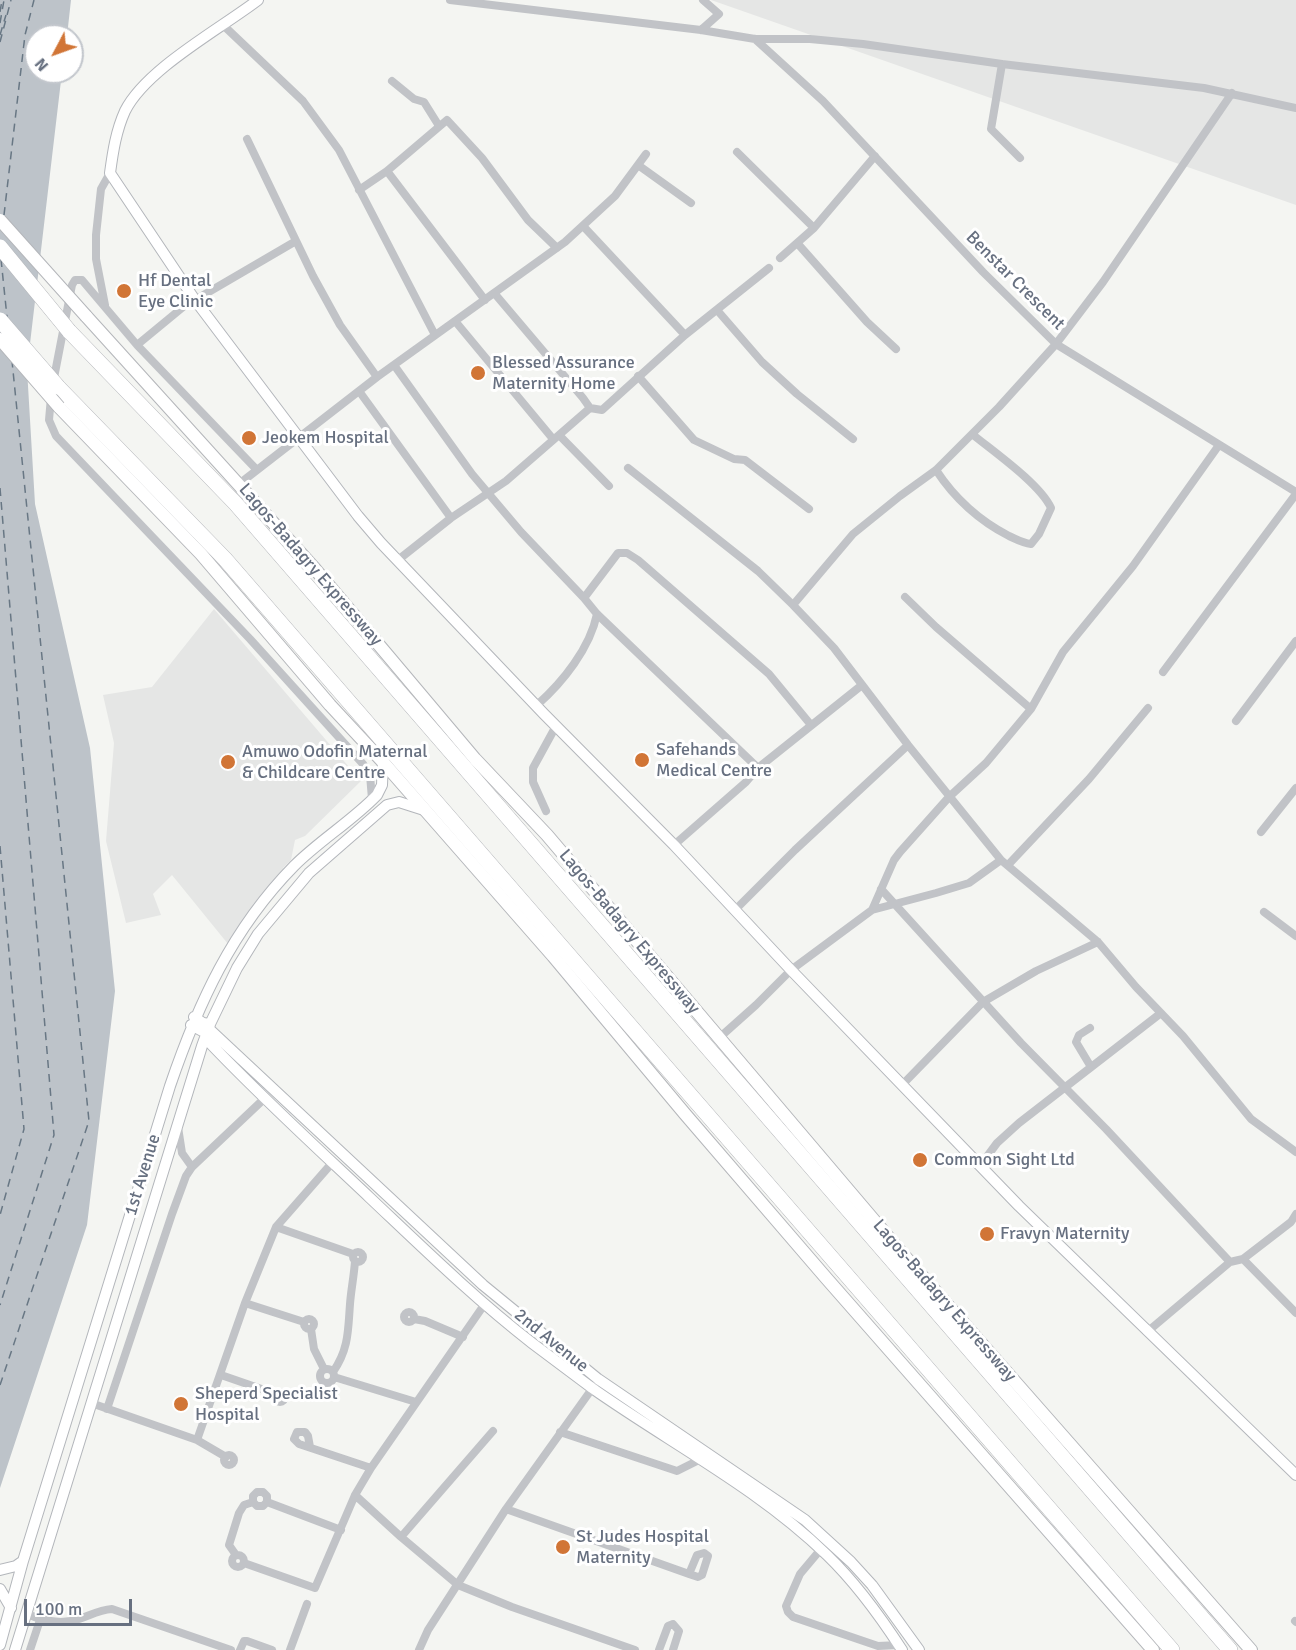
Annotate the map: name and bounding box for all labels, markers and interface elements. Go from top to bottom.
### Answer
north arrow [24,24,84,84]
text: N [31,54,53,75]
street label: Benstar Crescent [961,227,1069,335]
place label: Hf Dental Eye Clinic [138,270,213,312]
marker: Hf Dental Eye Clinic [115,282,133,300]
place label: Blessed Assurance Maternity Home [492,352,635,394]
marker: Blessed Assurance Maternity Home [469,364,487,382]
place label: Jeokem Hospital [262,427,389,449]
marker: Jeokem Hospital [240,429,258,447]
street label: Lagos-Badagry Expressway [234,479,386,651]
place label: Safehands Medical Centre [656,739,772,782]
place label: Amuwo Odofin Maternal & Childcare Centre [242,741,428,783]
marker: Safehands Medical Centre [633,751,651,769]
marker: Amuwo Odofin Maternal & Childcare Centre [219,753,237,771]
street label: Lagos-Badagry Expressway [554,845,704,1019]
street label: 1st Avenue [120,1132,166,1218]
place label: Common Sight Ltd [934,1149,1075,1171]
marker: Common Sight Ltd [911,1151,929,1169]
street label: Lagos-Badagry Expressway [868,1215,1020,1387]
place label: Fravyn Maternity [1000,1223,1129,1245]
marker: Fravyn Maternity [978,1225,996,1243]
street label: 2nd Avenue [509,1304,593,1378]
place label: Sheperd Specialist Hospital [195,1383,338,1426]
marker: Sheperd Specialist Hospital [172,1395,190,1413]
place label: St Judes Hospital Maternity [576,1526,709,1568]
marker: St Judes Hospital Maternity [554,1538,572,1556]
scale bar [27,1587,135,1625]
text: 100 m [35,1598,82,1620]

